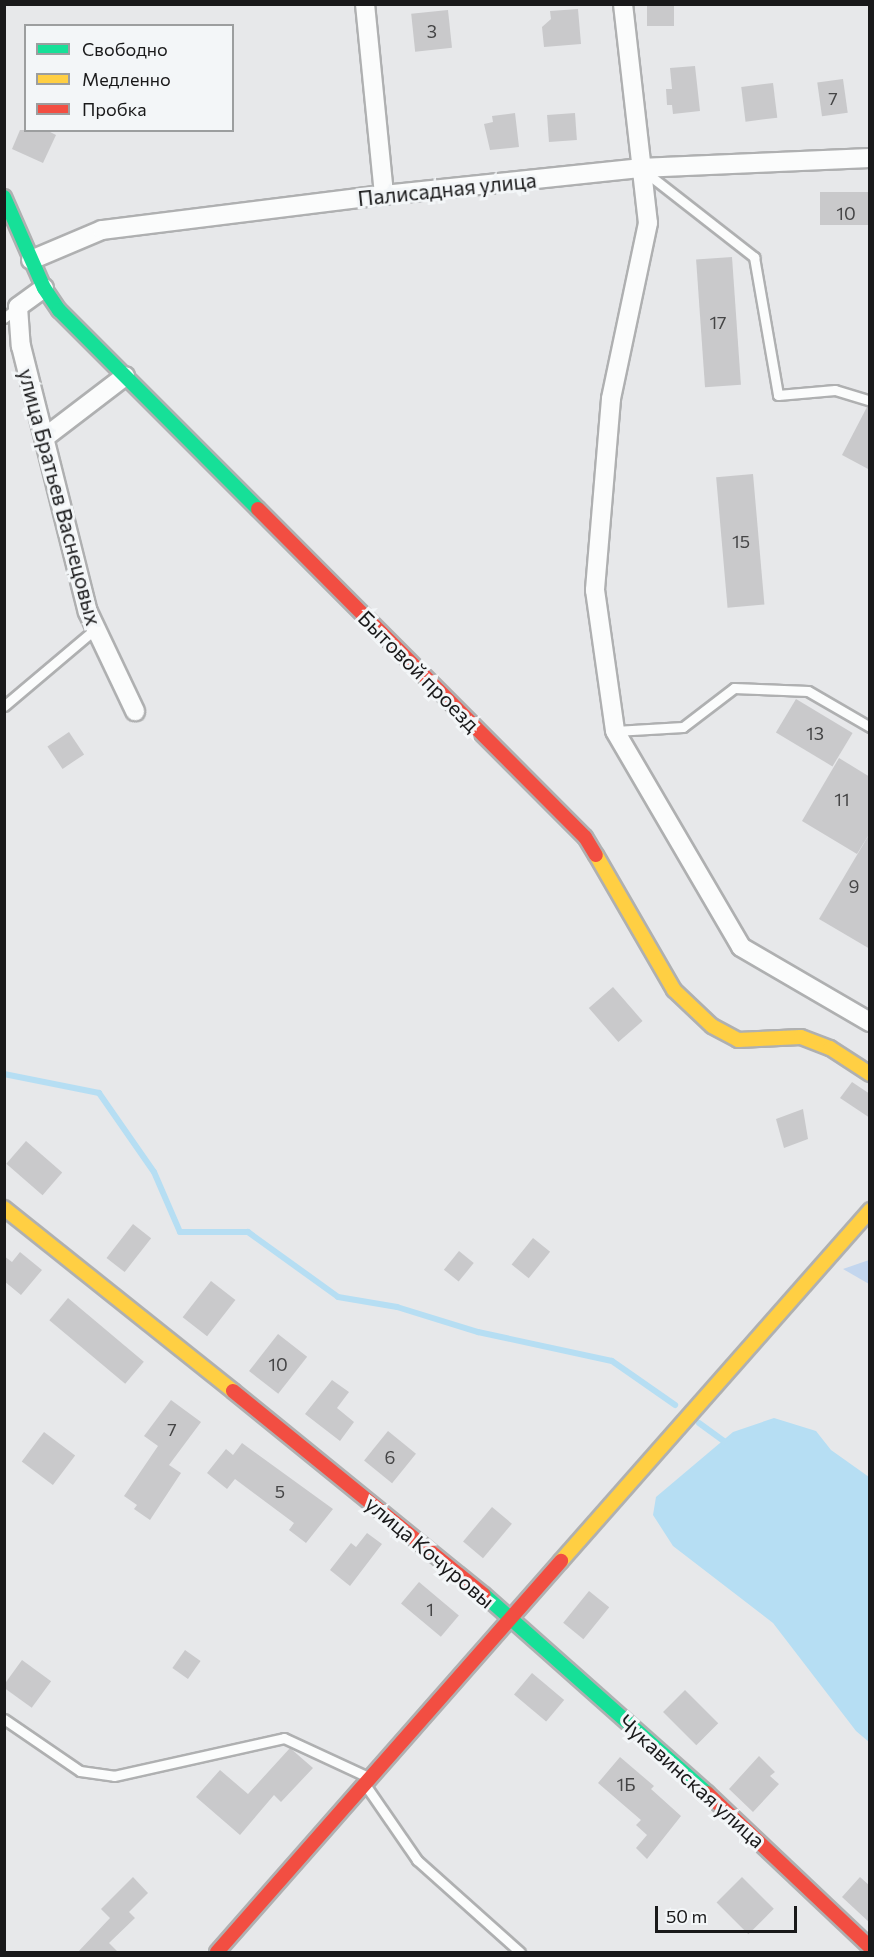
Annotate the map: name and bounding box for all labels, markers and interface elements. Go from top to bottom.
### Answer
house number: 3 [427,20,437,42]
legend [24,24,234,132]
text: Свободно [82,38,168,60]
text: Медленно [82,68,171,90]
house number: 7 [828,87,838,109]
text: Пробка [82,98,147,120]
street label: Палисадная улица [356,167,538,211]
house number: 10 [836,202,856,224]
house number: 17 [709,311,727,333]
street label: улица Братьев Васнецовых [14,366,106,628]
house number: 15 [732,530,750,552]
street label: Бытовой проезд [353,605,485,737]
house number: 13 [806,722,824,744]
house number: 11 [834,788,850,810]
house number: 9 [849,875,859,897]
house number: 10 [268,1353,288,1375]
house number: 7 [167,1418,177,1440]
house number: 6 [385,1446,395,1468]
house number: 5 [275,1480,285,1502]
street label: улица Кочуровы [360,1491,500,1613]
house number: 1 [426,1598,434,1620]
street label: Чукавинская улица [614,1709,770,1853]
house number: 1Б [617,1773,635,1795]
scale bar [658,1894,800,1932]
text: 50 m [666,1905,707,1927]

